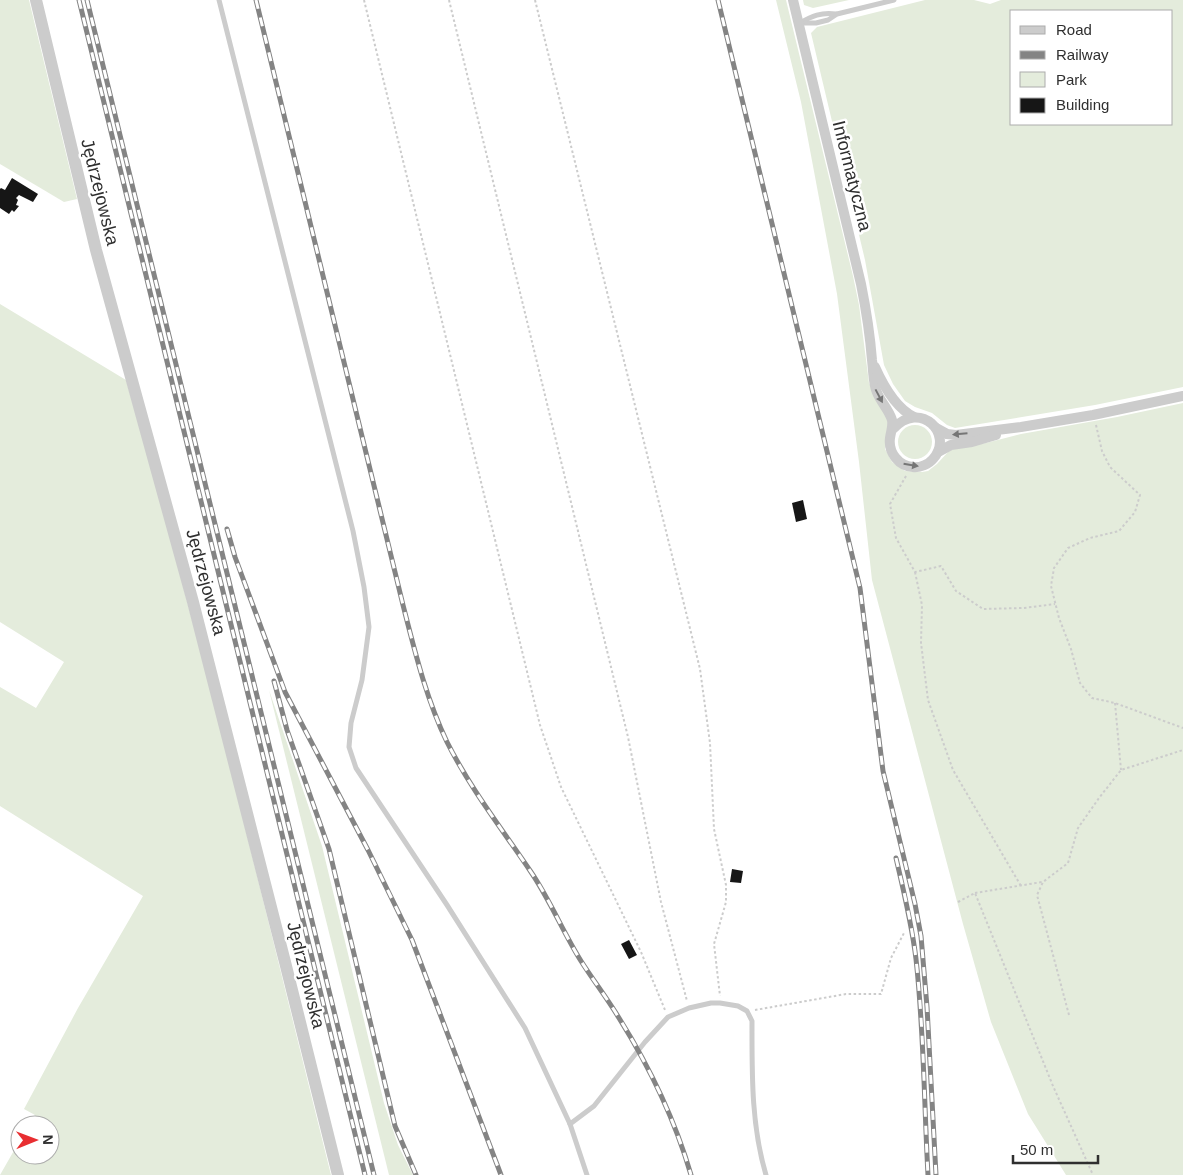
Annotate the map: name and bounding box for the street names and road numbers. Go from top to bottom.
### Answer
street label: Informatyczna [829,119,876,234]
street label: Jędrzejowska [77,137,123,248]
street label: Jędrzejowska [182,527,230,638]
street label: Jędrzejowska [283,920,329,1031]

